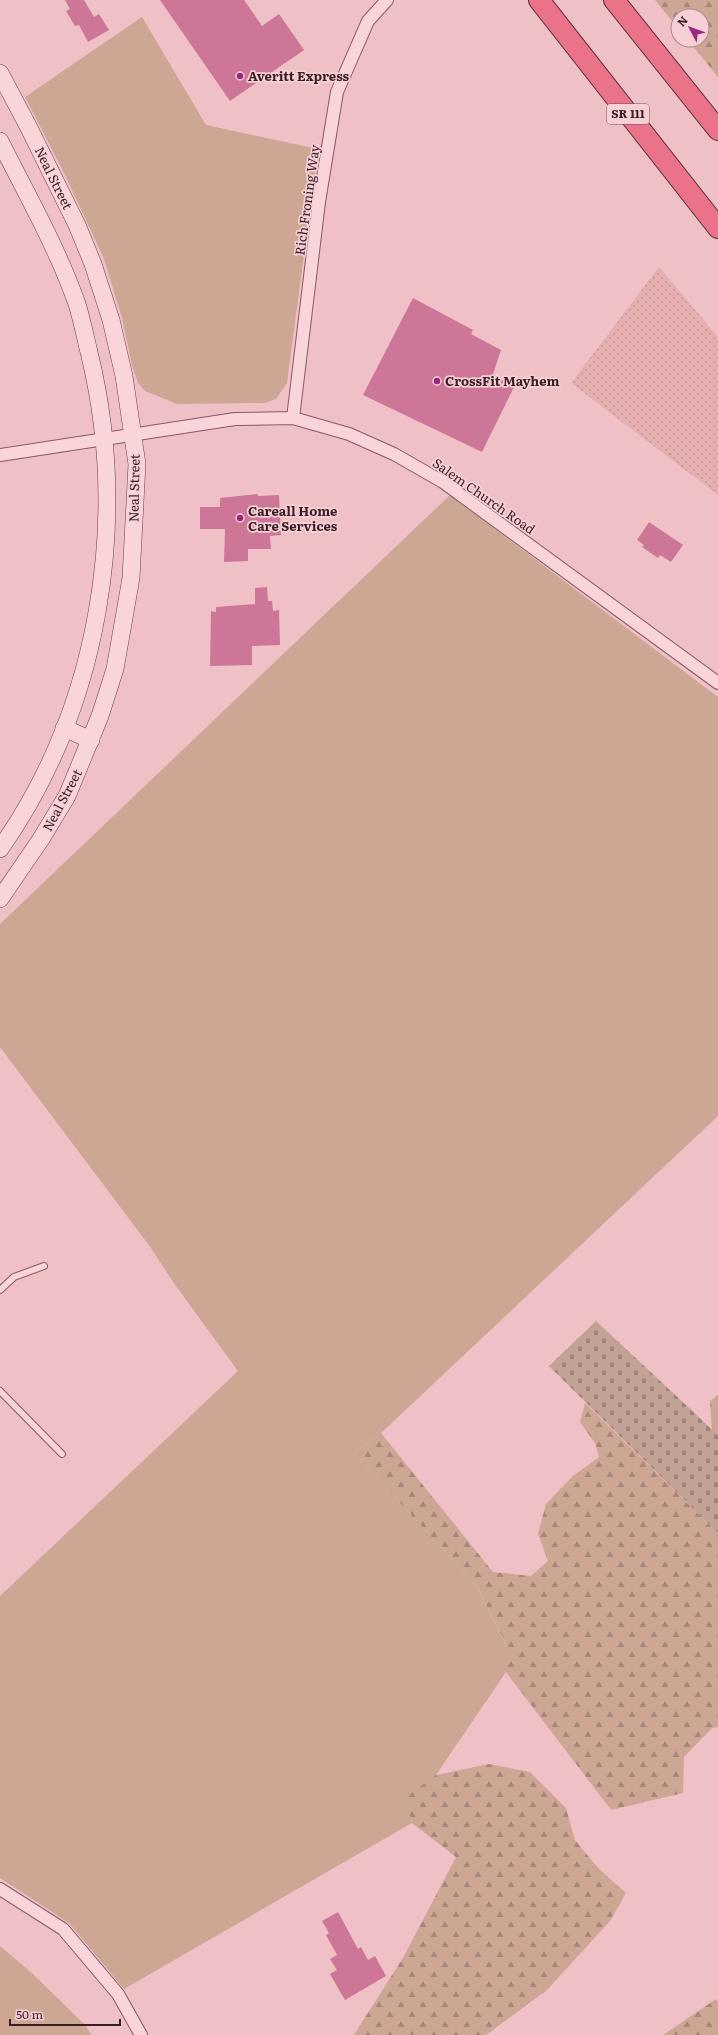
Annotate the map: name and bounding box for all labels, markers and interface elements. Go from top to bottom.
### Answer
north arrow [670,8,710,48]
text: N [673,12,691,30]
place label: Averitt Express [248,66,350,85]
marker: Averitt Express [235,71,245,81]
road number: SR 111 [607,104,649,124]
street label: Neal Street [31,143,78,213]
street label: Rich Froning Way [289,143,324,257]
place label: CrossFit Mayhem [445,371,559,390]
marker: CrossFit Mayhem [432,376,442,386]
street label: Neal Street [123,453,144,522]
street label: Salem Church Road [429,453,539,538]
place label: Careall Home Care Services [248,501,338,535]
marker: Careall Home Care Services [235,513,245,523]
street label: Neal Street [37,765,86,834]
scale bar [10,2001,120,2027]
text: 50 m [16,2005,43,2023]

